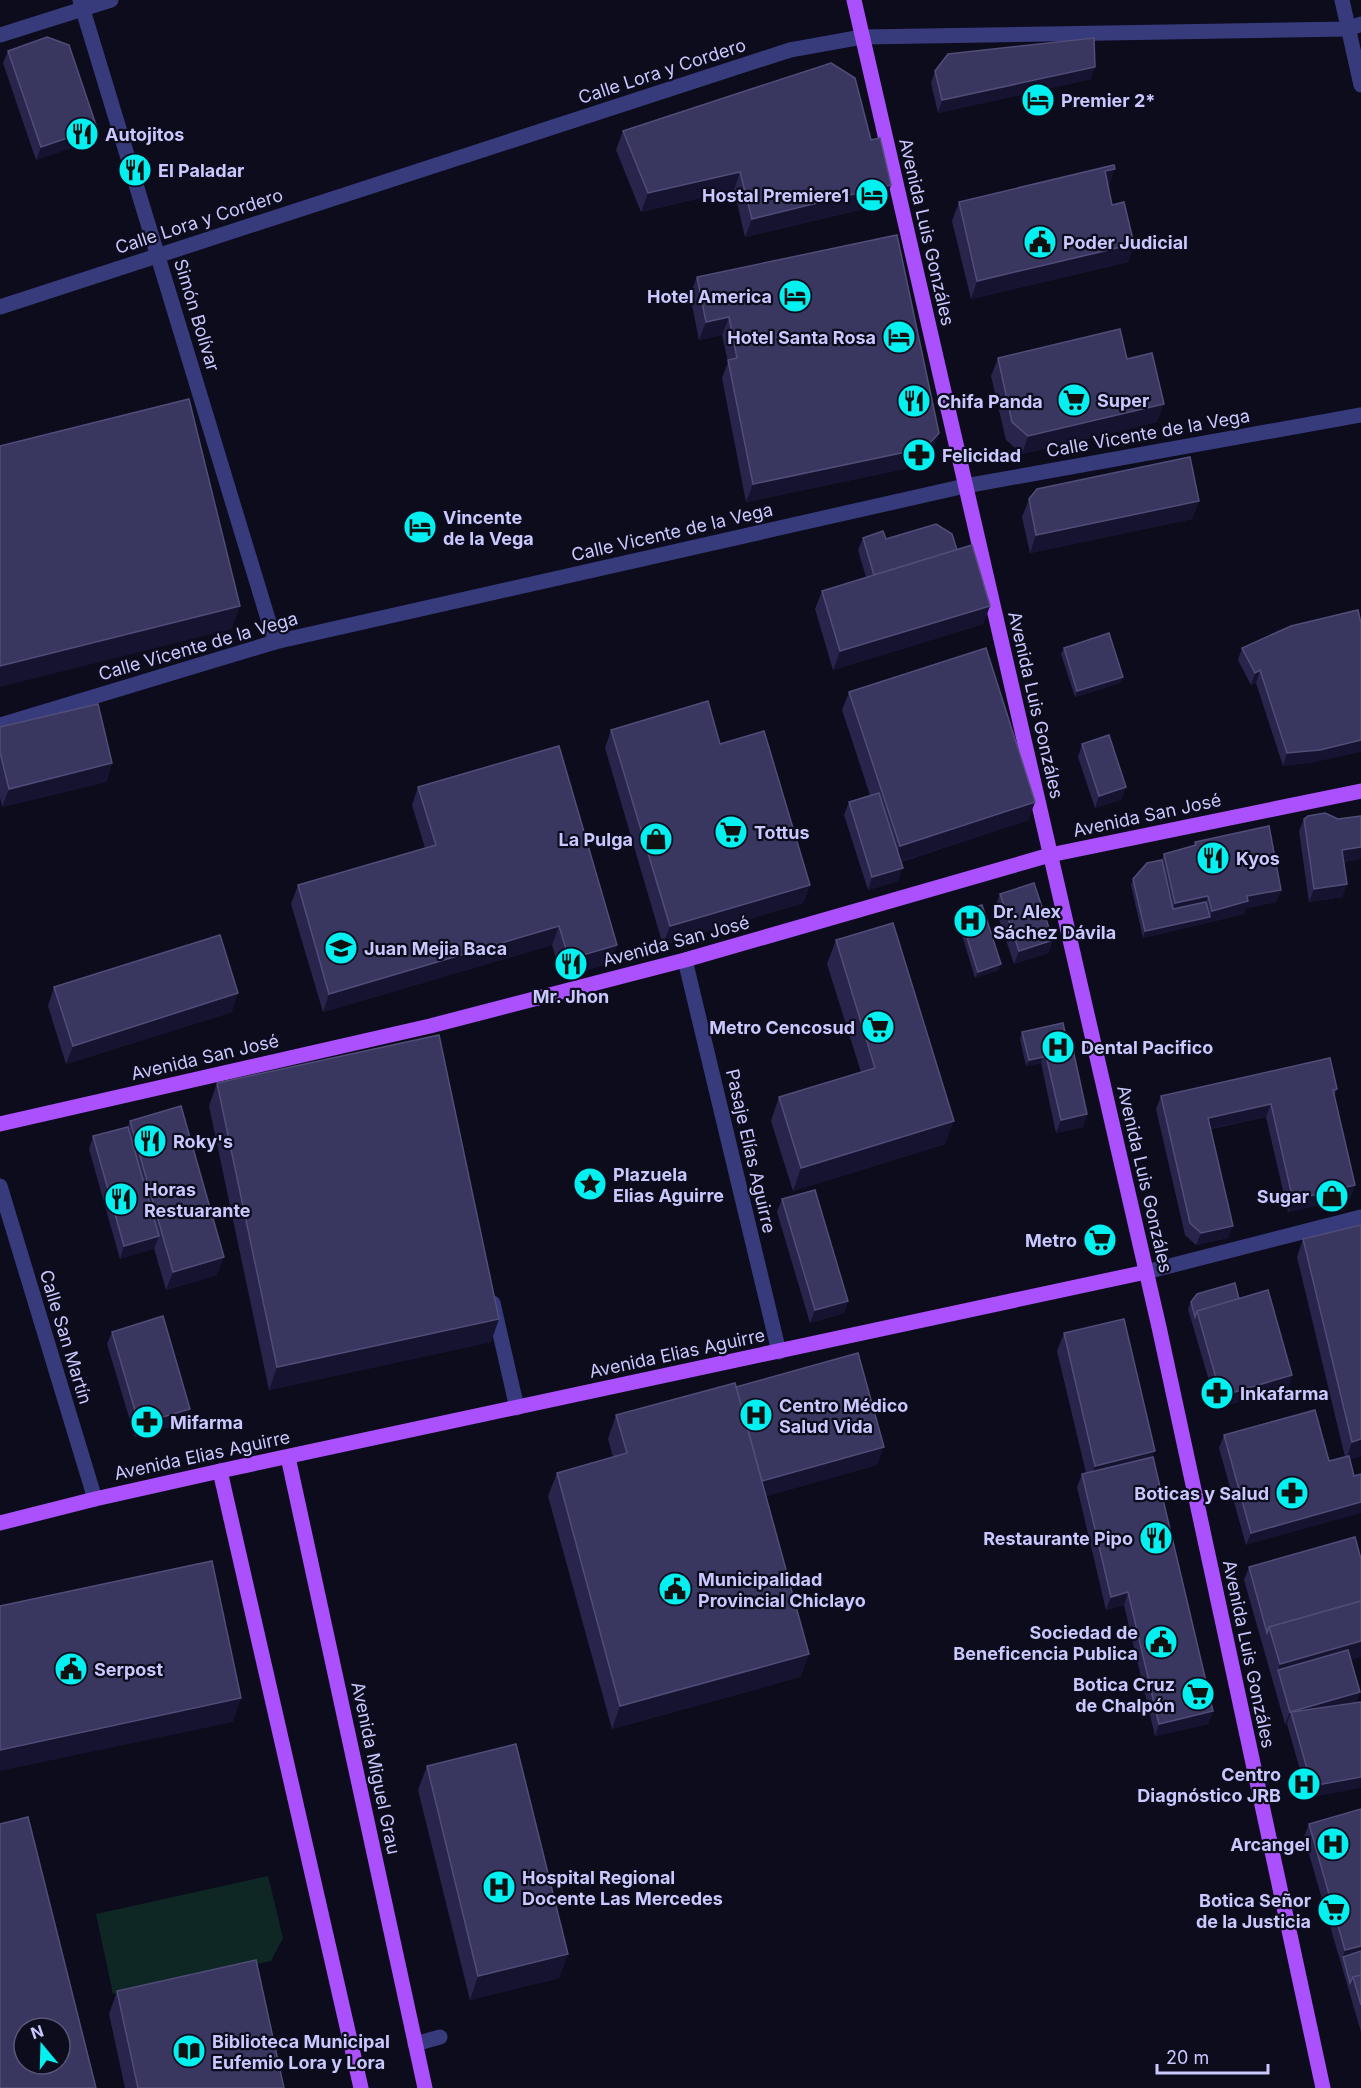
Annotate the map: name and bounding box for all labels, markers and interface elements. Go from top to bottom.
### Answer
street label: Calle Lora y Cordero [576,34,748,108]
hotel icon: Premier 2* [1020,82,1056,118]
place label: Premier 2* [1061,90,1155,111]
restaurant icon: Autojitos [64,116,100,152]
place label: Autojitos [105,124,184,145]
street label: Avenida Luis Gonzáles [895,136,959,328]
restaurant icon: El Paladar [117,152,153,188]
place label: El Paladar [158,160,244,181]
hotel icon: Hostal Premiere1 [854,177,890,213]
street label: Calle Lora y Cordero [113,184,285,258]
place label: Hostal Premiere1 [702,185,849,206]
public building icon: Poder Judicial [1022,224,1058,260]
place label: Poder Judicial [1063,232,1188,253]
street label: Simón Bolívar [170,256,224,374]
hotel icon: Hotel America [777,278,813,314]
place label: Hotel America [647,286,772,307]
hotel icon: Hotel Santa Rosa [881,319,917,355]
place label: Hotel Santa Rosa [727,327,876,348]
supermarket icon: Super [1056,382,1092,418]
restaurant icon: Chifa Panda [896,383,932,419]
place label: Super [1097,390,1149,411]
place label: Chifa Panda [937,391,1043,412]
street label: Calle Vicente de la Vega [1045,405,1251,461]
pharmacy icon: Felicidad [901,437,937,473]
place label: Felicidad [942,445,1021,466]
street label: Calle Vicente de la Vega [569,499,775,565]
place label: Vincente de la Vega [443,507,534,549]
hotel icon: Vincente de la Vega [402,509,438,545]
street label: Calle Vicente de la Vega [96,607,300,685]
street label: Avenida Luis Gonzáles [1004,609,1068,801]
street label: Avenida San José [1071,789,1223,841]
supermarket icon: Tottus [713,814,749,850]
shop icon: La Pulga [638,821,674,857]
place label: Tottus [754,822,810,843]
place label: La Pulga [559,829,633,850]
restaurant icon: Kyos [1195,840,1231,876]
place label: Kyos [1236,848,1280,869]
place label: Dr. Alex Sáchez Dávila [993,901,1116,943]
hospital icon: Dr. Alex Sáchez Dávila [952,903,988,939]
street label: Avenida San José [600,911,752,971]
school or university icon: Juan Mejia Baca [323,930,359,966]
place label: Juan Mejia Baca [364,938,507,959]
restaurant icon: Mr. Jhon [553,946,589,982]
place label: Mr. Jhon [533,986,609,1007]
supermarket icon: Metro Cencosud [860,1009,896,1045]
place label: Metro Cencosud [709,1017,855,1038]
hospital icon: Dental Pacifico [1040,1029,1076,1065]
street label: Avenida San José [129,1030,281,1084]
place label: Dental Pacifico [1081,1037,1213,1058]
street label: Pasaje Elías Aguirre [722,1067,780,1235]
street label: Avenida Luis Gonzáles [1113,1083,1177,1275]
restaurant icon: Roky's [132,1123,168,1159]
place label: Roky's [173,1131,233,1152]
place label: Plazuela Elias Aguirre [613,1164,724,1206]
place icon: Plazuela Elias Aguirre [572,1166,608,1202]
shop icon: Sugar [1314,1178,1350,1214]
place label: Horas Restuarante [144,1179,251,1221]
restaurant icon: Horas Restuarante [103,1181,139,1217]
place label: Sugar [1257,1186,1309,1207]
supermarket icon: Metro [1082,1222,1118,1258]
place label: Metro [1025,1230,1077,1251]
street label: Calle San Martín [36,1267,96,1407]
street label: Avenida Elias Aguirre [587,1324,767,1382]
pharmacy icon: Inkafarma [1199,1375,1235,1411]
place label: Inkafarma [1240,1383,1329,1404]
place label: Centro Médico Salud Vida [779,1395,908,1437]
hospital icon: Centro Médico Salud Vida [738,1397,774,1433]
pharmacy icon: Mifarma [129,1404,165,1440]
place label: Mifarma [170,1412,243,1433]
street label: Avenida Elias Aguirre [112,1426,292,1484]
pharmacy icon: Boticas y Salud [1274,1475,1310,1511]
place label: Boticas y Salud [1134,1483,1269,1504]
restaurant icon: Restaurante Pipo [1138,1520,1174,1556]
place label: Restaurante Pipo [983,1528,1133,1549]
street label: Avenida Luis Gonzáles [1219,1558,1279,1750]
place label: Municipalidad Provincial Chiclayo [698,1569,866,1611]
public building icon: Municipalidad Provincial Chiclayo [657,1571,693,1607]
place label: Sociedad de Beneficencia Publica [953,1622,1138,1664]
public building icon: Sociedad de Beneficencia Publica [1143,1624,1179,1660]
public building icon: Serpost [53,1651,89,1687]
place label: Serpost [94,1659,163,1680]
place label: Botica Cruz de Chalpón [1073,1674,1175,1716]
supermarket icon: Botica Cruz de Chalpón [1180,1676,1216,1712]
street label: Avenida Miguel Grau [347,1680,405,1856]
place label: Centro Diagnóstico JRB [1137,1764,1281,1806]
hospital icon: Centro Diagnóstico JRB [1286,1766,1322,1802]
hospital icon: Arcangel [1315,1826,1351,1862]
place label: Arcangel [1230,1834,1310,1855]
place label: Hospital Regional Docente Las Mercedes [522,1867,723,1909]
hospital icon: Hospital Regional Docente Las Mercedes [481,1869,517,1905]
place label: Botica Señor de la Justicia [1196,1890,1311,1932]
supermarket icon: Botica Señor de la Justicia [1316,1892,1352,1928]
north arrow [12,2016,72,2076]
text: N [28,2020,46,2043]
place label: Biblioteca Municipal Eufemio Lora y Lora [212,2031,390,2073]
library icon: Biblioteca Municipal Eufemio Lora y Lora [171,2033,207,2069]
scale bar [1157,2037,1268,2075]
text: 20 m [1166,2047,1209,2068]

